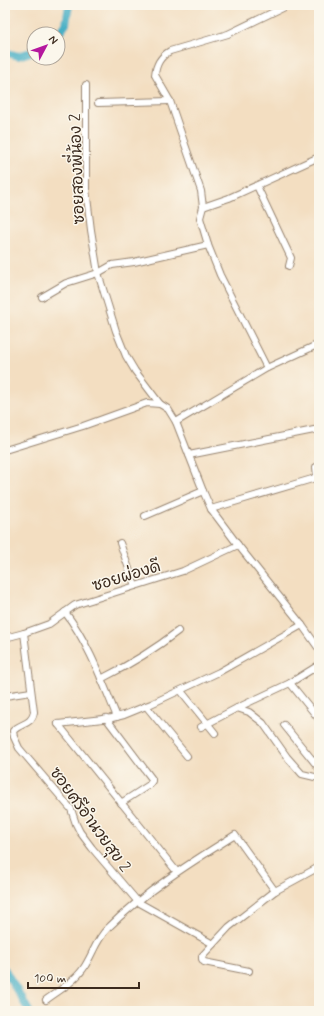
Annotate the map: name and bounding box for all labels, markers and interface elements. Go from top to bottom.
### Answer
north arrow [26,26,66,66]
text: N [45,33,60,47]
street label: ซอยสองพี่น้อง 2 [59,113,90,225]
street label: ซอยผ่องดี [89,554,163,597]
street label: ซอยศรีอำนวยสุข 2 [44,763,136,877]
scale bar [28,964,139,990]
text: 100 m [34,971,66,987]

